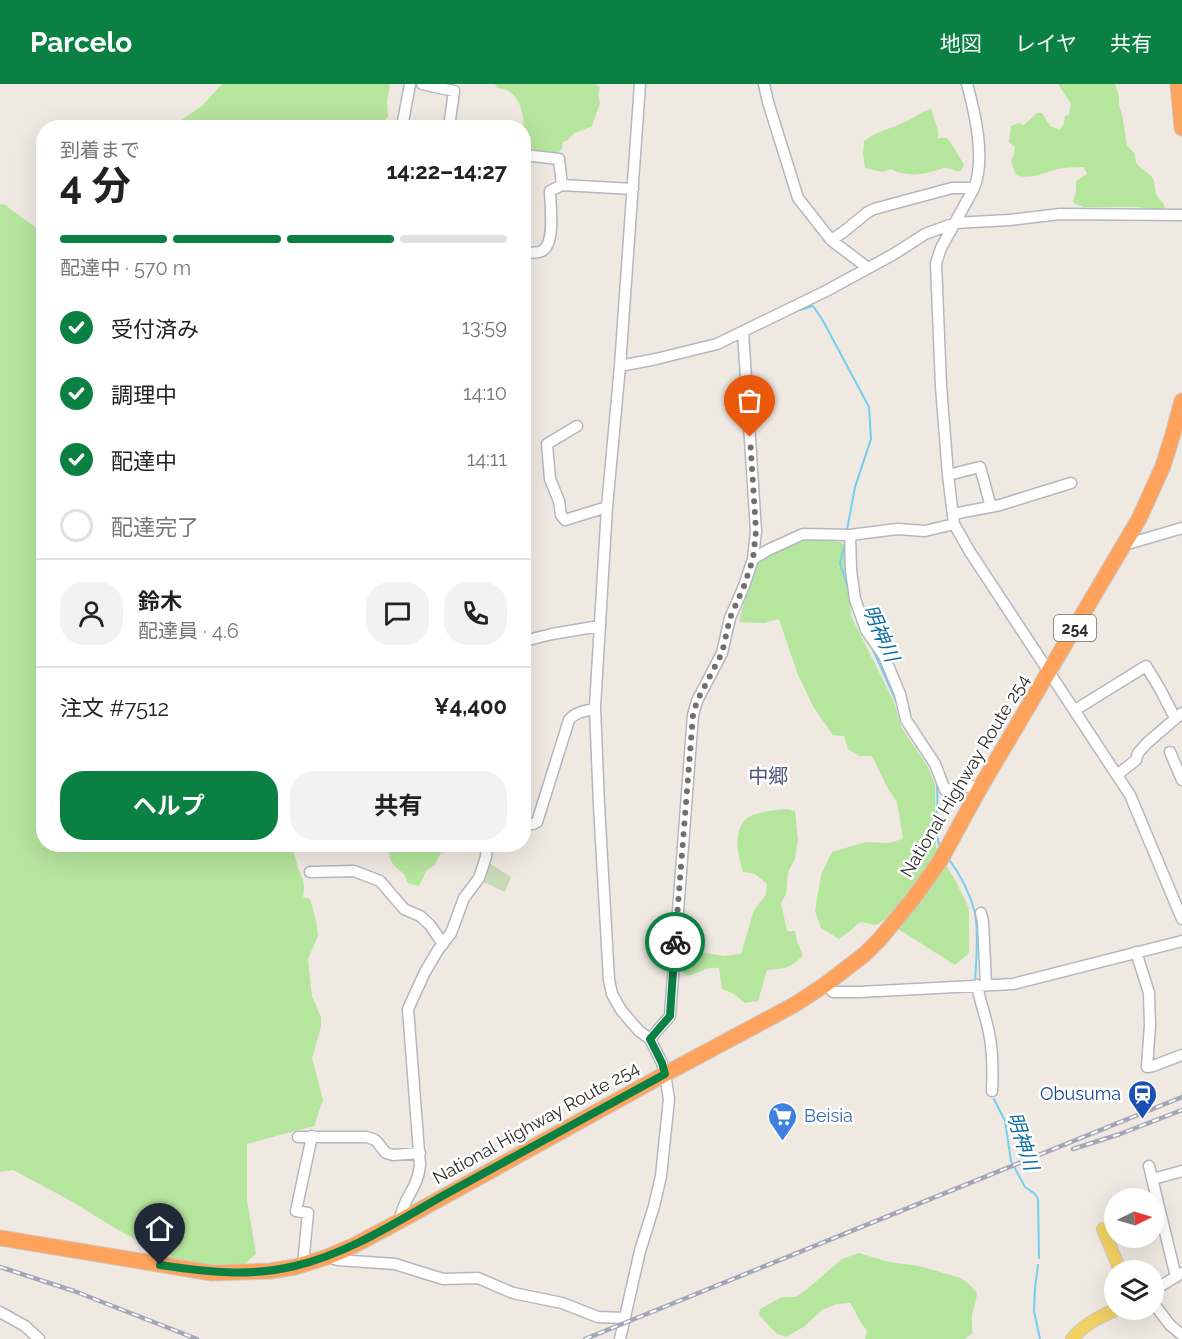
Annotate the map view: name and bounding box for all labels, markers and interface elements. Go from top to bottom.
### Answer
text: Parcelo [30,26,132,59]
text: 地図 [940,31,982,56]
text: レイヤ [1015,31,1077,56]
text: 共有 [1110,31,1152,56]
text: 到着まで [60,138,140,162]
text: 14:22–14:27 [386,158,507,184]
text: 4 分 [60,162,131,208]
text: 配達中 · 570 m [60,256,191,280]
icon: check [60,311,93,344]
text: 13:59 [461,315,507,339]
text: 受付済み [111,316,199,342]
pin [724,375,775,437]
icon: check [60,377,93,410]
text: 14:10 [463,381,507,405]
text: 調理中 [111,382,177,408]
icon: bag [733,384,766,417]
icon: check [60,443,93,476]
text: 14:11 [467,447,507,471]
text: 配達中 [111,448,177,474]
text: 配達完了 [111,514,199,540]
button: person [60,582,123,645]
button: chat [366,582,429,645]
button: phone [444,582,507,645]
text: 鈴木 [138,588,182,614]
water label: 明神川 [858,601,905,667]
road number: 254 [1054,615,1096,641]
text: 配達員 · 4.6 [138,619,239,643]
street label: National Highway Route 254 [896,670,1034,881]
text: ¥4,400 [434,693,507,719]
text: 注文 #7512 [60,695,169,721]
district label: 中郷 [748,764,788,788]
button: ヘルプ [60,771,278,840]
button: 共有 [290,771,507,840]
courier [645,912,705,972]
icon: bike [659,926,692,959]
street label: National Highway Route 254 [429,1057,643,1188]
station icon: Obusuma [1126,1078,1158,1120]
place label: Obusuma [1040,1083,1121,1104]
supermarket icon: Beisia [767,1100,799,1142]
place label: Beisia [804,1105,853,1126]
water label: 明神川 [1002,1109,1044,1175]
north arrow [1104,1188,1164,1248]
map controls [1104,1188,1164,1320]
pin [134,1203,185,1265]
icon: home [143,1212,176,1245]
button: layers [1104,1260,1164,1320]

